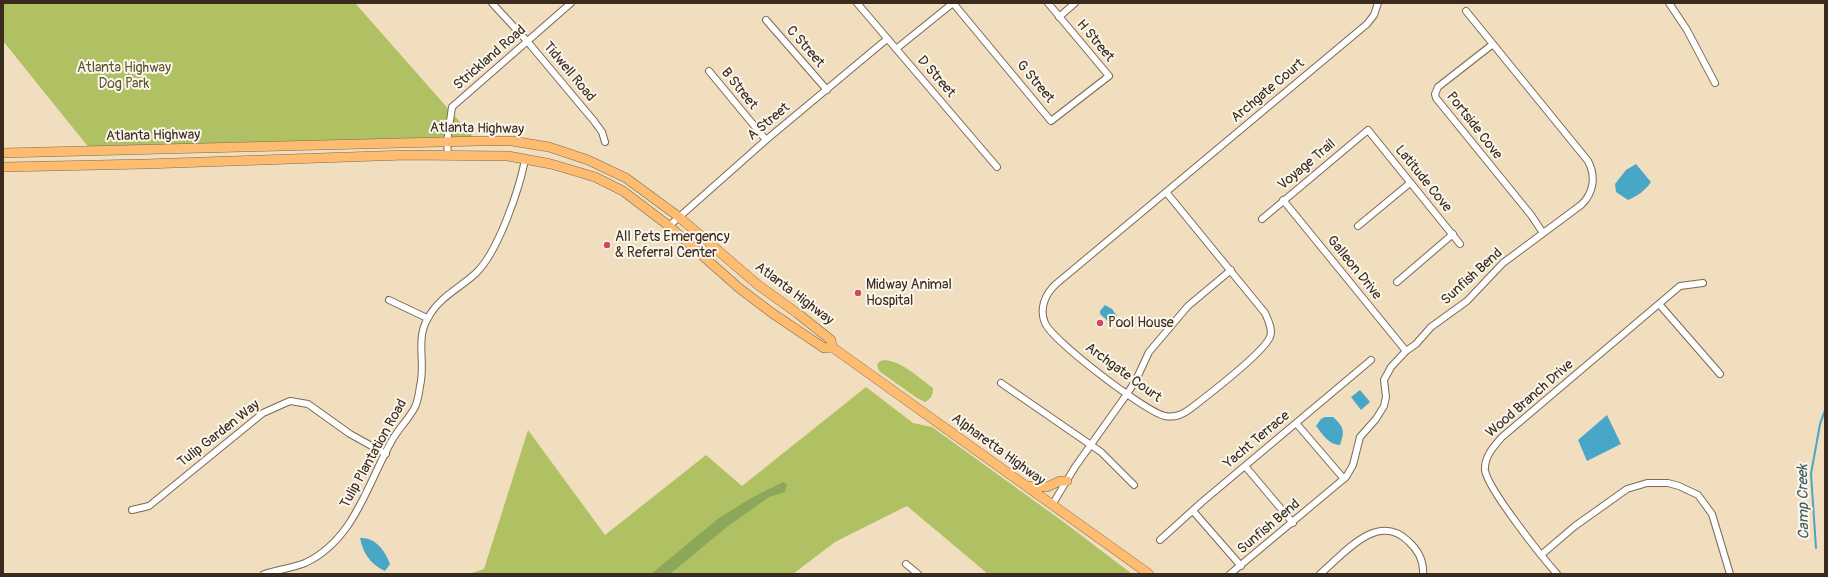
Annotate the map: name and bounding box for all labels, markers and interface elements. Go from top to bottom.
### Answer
street label: H Street [1073,17,1117,65]
street label: Strickland Road [450,22,530,94]
street label: C Street [782,23,828,71]
street label: Tidwell Road [539,39,599,105]
street label: D Street [913,53,959,101]
street label: Archgate Court [1228,56,1308,126]
street label: G Street [1012,57,1058,107]
park label: Atlanta Highway Dog Park [77,60,171,92]
street label: B Street [717,65,761,113]
street label: Portside Cove [1442,89,1506,163]
street label: A Street [744,99,794,145]
street label: Atlanta Highway [430,120,524,138]
street label: Atlanta Highway [106,127,200,145]
street label: Voyage Trail [1275,136,1339,194]
street label: Latitude Cove [1391,142,1455,216]
place label: All Pets Emergency & Referral Center [615,229,730,262]
street label: Galleon Drive [1323,233,1385,303]
marker: All Pets Emergency & Referral Center [602,240,612,250]
street label: Sunfish Bend [1438,245,1506,309]
street label: Atlanta Highway [751,259,837,329]
place label: Midway Animal Hospital [866,277,952,310]
marker: Midway Animal Hospital [853,288,863,298]
place label: Pool House [1108,315,1174,331]
marker: Pool House [1095,318,1105,328]
street label: Archgate Court [1082,340,1164,406]
street label: Wood Branch Drive [1483,356,1577,442]
street label: Tulip Garden Way [175,397,263,471]
street label: Tulip Plantation Road [337,397,411,511]
street label: Yacht Terrace [1221,408,1293,472]
street label: Alpharetta Highway [948,410,1048,490]
water label: Camp Creek [1794,464,1814,540]
street label: Sunfish Bend [1234,496,1304,558]

